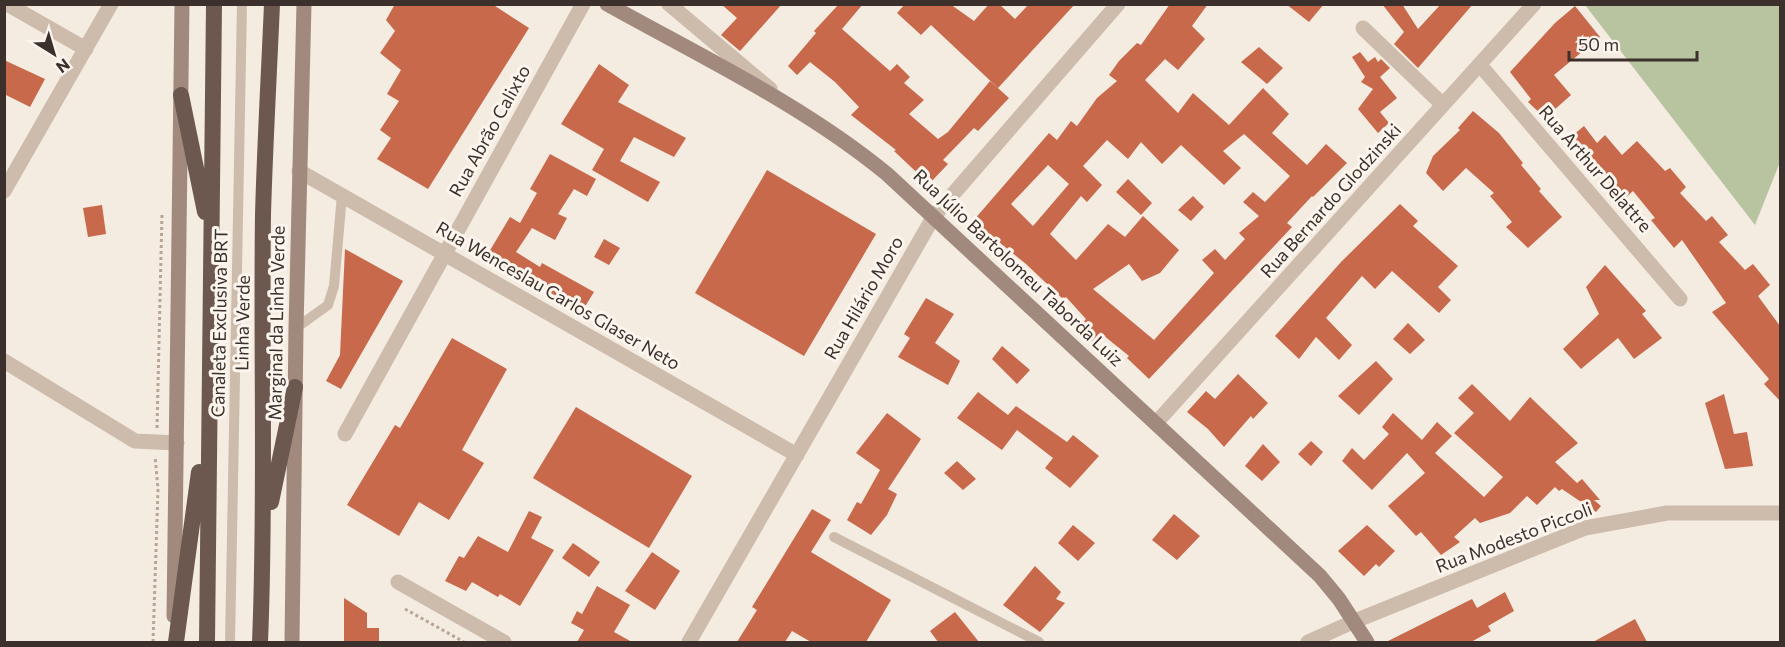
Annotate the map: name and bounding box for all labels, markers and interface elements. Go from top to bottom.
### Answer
north arrow [24,24,84,84]
scale bar [1569,24,1696,62]
text: 50 m [1578,33,1619,55]
text: N [53,55,74,78]
street label: Rua Abrão Calixto [444,61,534,200]
street label: Rua Arthur Delattre [1535,100,1657,236]
street label: Rua Bernardo Glodzinski [1255,119,1405,282]
street label: Rua Júlio Bartolomeu Taborda Luiz [909,164,1128,370]
street label: Rua Wenceslau Carlos Glaser Neto [433,216,684,374]
street label: Marginal da Linha Verde [263,225,289,421]
street label: Canaleta Exclusiva BRT [206,228,232,417]
street label: Rua Hilário Moro [819,232,907,363]
street label: Linha Verde [230,275,254,371]
street label: Rua Modesto Piccoli [1432,497,1595,577]

